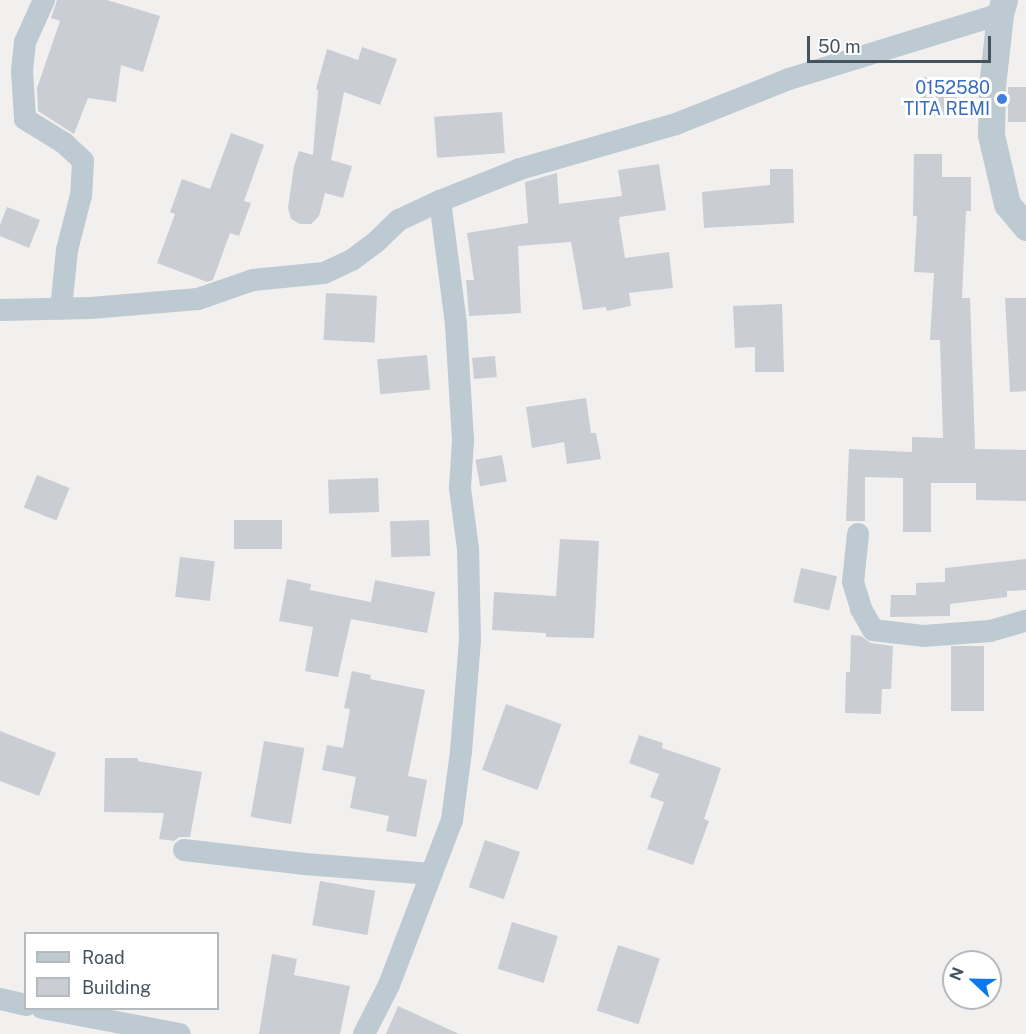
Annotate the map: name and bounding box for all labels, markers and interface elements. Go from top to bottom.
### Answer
scale bar [810,24,994,62]
text: 50 m [818,36,861,57]
place label: 0152580 TITA REMI [903,78,990,121]
marker: 0152580 TITA REMI [995,92,1009,106]
legend [24,932,219,1010]
text: Road [82,947,125,968]
north arrow [942,950,1002,1010]
text: N [946,964,968,983]
text: Building [82,977,151,998]

